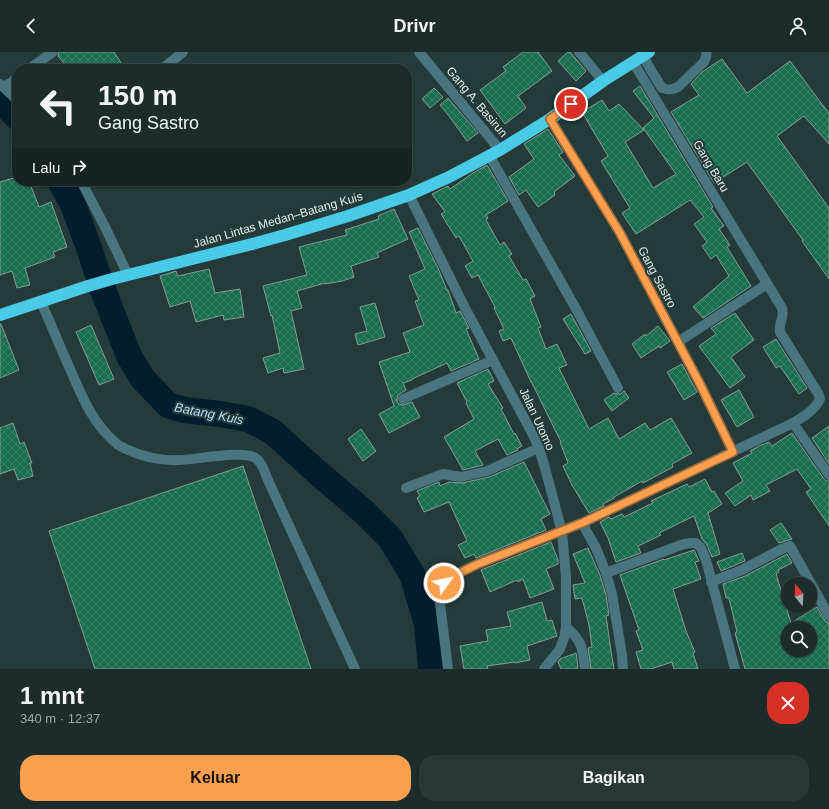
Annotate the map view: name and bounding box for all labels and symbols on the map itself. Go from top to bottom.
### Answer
street label: Gang A. Basirun [444,64,510,140]
pin [554,87,588,121]
street label: Gang Baru [690,138,732,194]
street label: Jalan Lintas Medan–Batang Kuis [192,189,364,251]
street label: Gang Sastro [635,244,679,310]
street label: Jalan Utomo [516,386,558,453]
water label: Batang Kuis [173,399,245,428]
position arrow [423,562,465,604]
north arrow [781,577,817,613]

